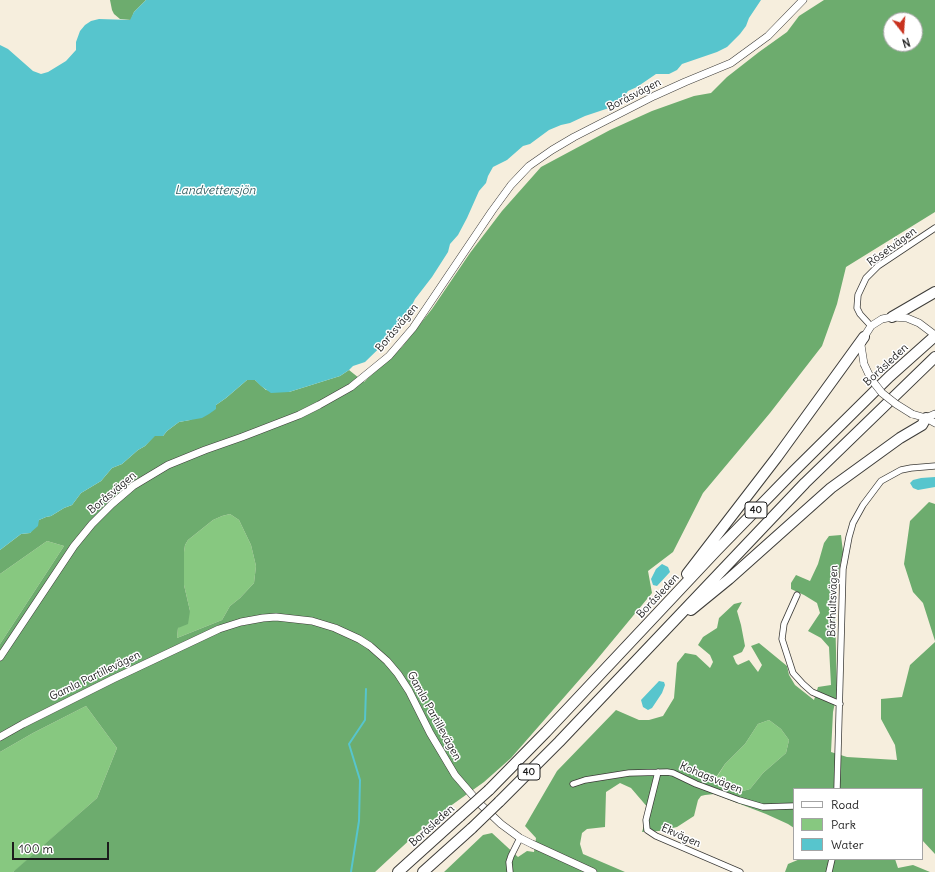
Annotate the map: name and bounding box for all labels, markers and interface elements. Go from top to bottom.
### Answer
north arrow [883,12,923,52]
text: N [901,35,912,50]
street label: Boråsvägen [605,76,663,114]
water label: Landvettersjön [175,184,255,198]
street label: Rösetvägen [865,225,919,269]
street label: Boråsvägen [373,301,421,355]
street label: Boråsleden [861,341,911,389]
street label: Boråsvägen [85,469,139,517]
road number: 40 [745,502,767,518]
street label: Bårhultsvägen [825,565,841,637]
street label: Boråsleden [634,571,682,621]
street label: Gamla Partillevägen [47,648,143,704]
street label: Gamla Partillevägen [404,669,464,763]
street label: Kohagsvägen [678,759,744,797]
road number: 40 [518,764,540,780]
legend [793,788,923,860]
text: Road [831,797,859,812]
street label: Boråsleden [407,802,457,850]
text: Park [831,817,856,832]
street label: Ekvägen [659,821,703,851]
scale bar [14,834,111,860]
text: Water [831,837,864,852]
text: 100 m [19,841,53,856]

